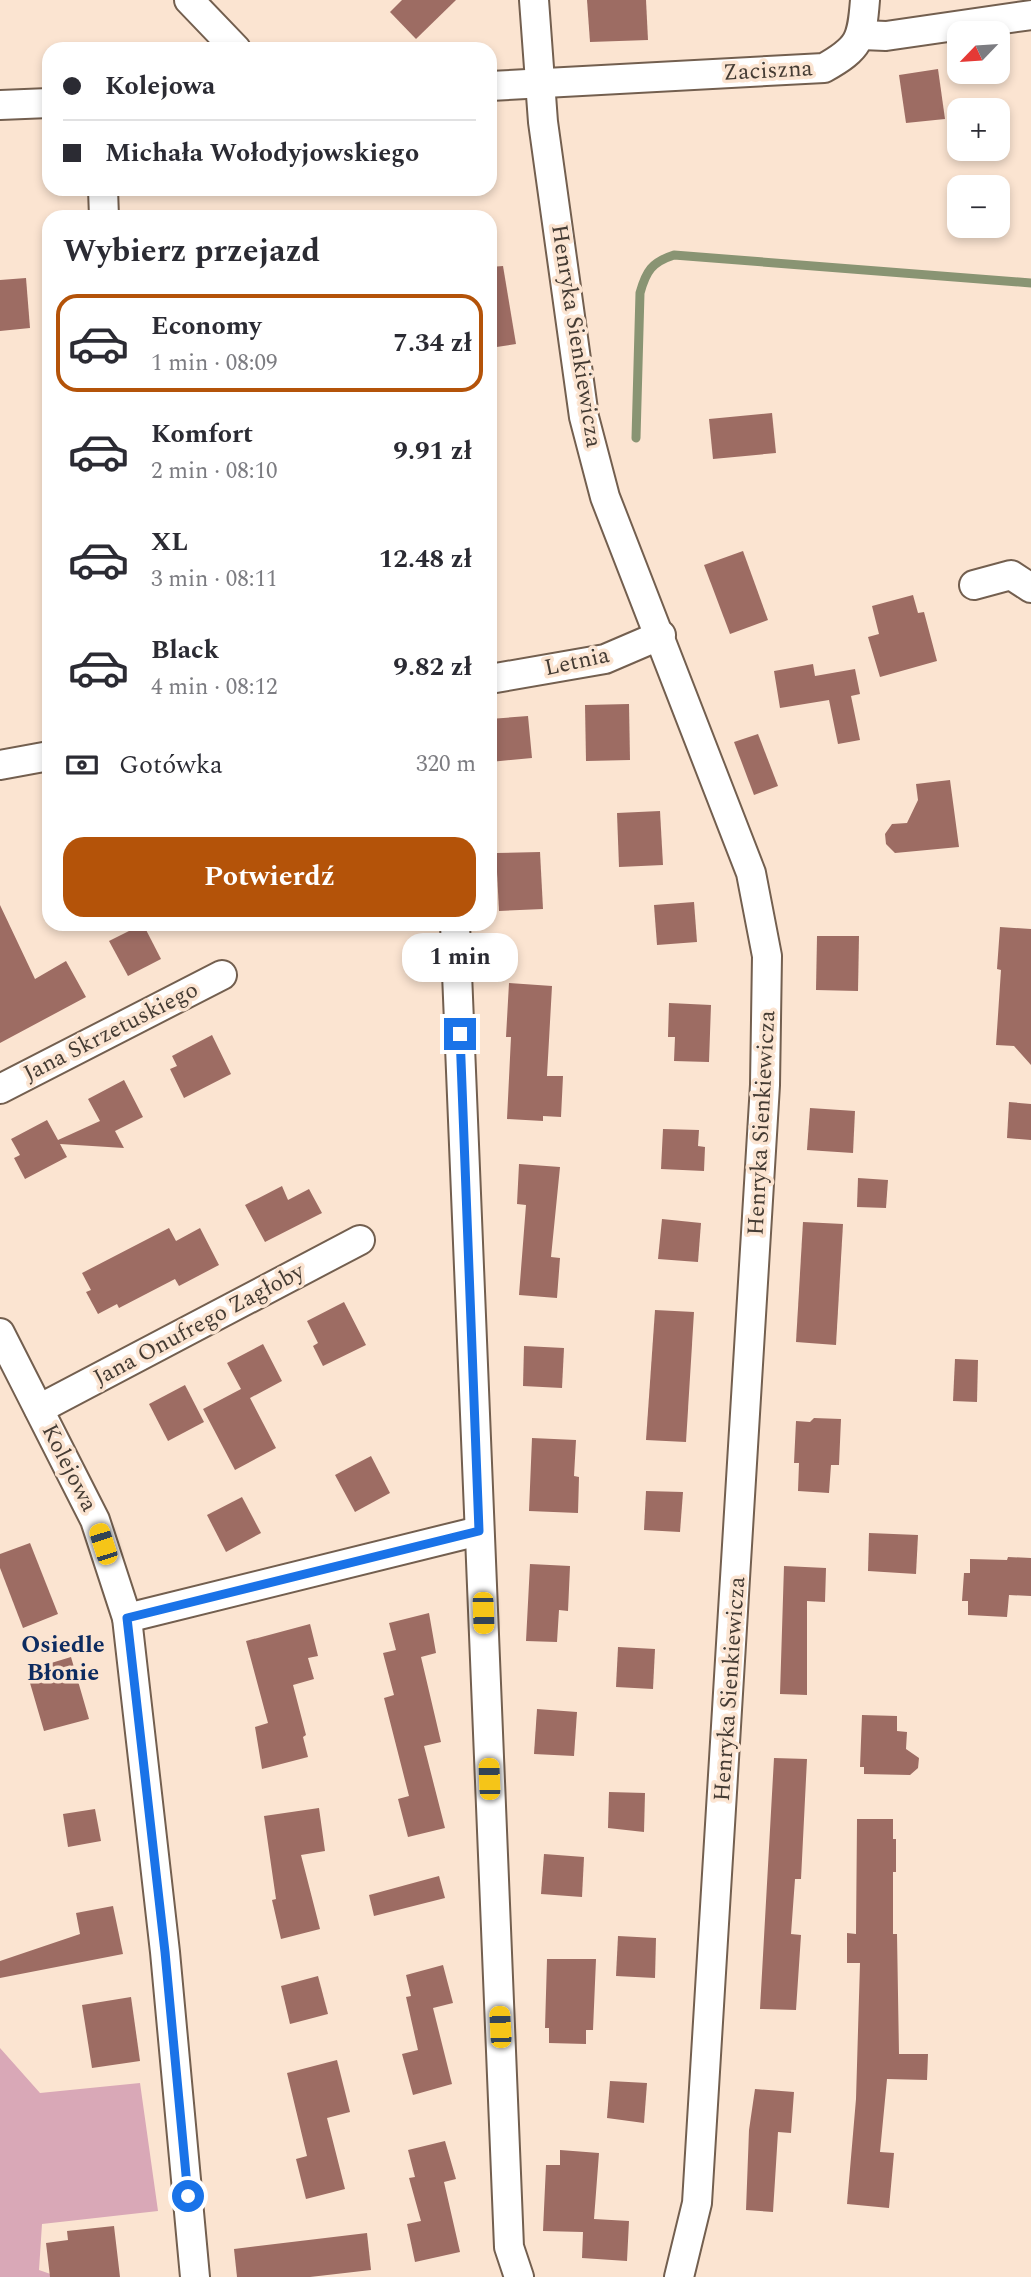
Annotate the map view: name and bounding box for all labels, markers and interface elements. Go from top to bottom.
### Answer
north arrow [947,21,1010,84]
map controls [947,21,1010,238]
street label: Zaciszna [722,51,814,91]
text: Kolejowa [105,66,215,106]
button: + [947,98,1010,161]
text: Michała Wołodyjowskiego [105,133,419,173]
button: − [947,175,1010,238]
street label: Henryka Sienkiewicza [541,222,611,450]
text: Wybierz przejazd [63,227,320,276]
text: Economy [151,306,261,346]
icon: car [67,312,130,375]
text: 7.34 zł [393,323,472,363]
text: 1 min · 08:09 [151,346,278,381]
text: Komfort [151,414,253,454]
icon: car [67,420,130,483]
text: 9.91 zł [393,431,472,471]
text: 2 min · 08:10 [151,454,278,489]
text: XL [151,522,188,562]
icon: car [67,528,130,591]
text: 12.48 zł [379,539,472,579]
text: 3 min · 08:11 [151,562,278,597]
text: Black [151,630,219,670]
icon: car [67,636,130,699]
street label: Letnia [541,638,613,686]
text: 9.82 zł [393,647,472,687]
text: 4 min · 08:12 [151,670,278,705]
text: Gotówka [119,745,223,785]
icon: cash [63,746,101,784]
text: 320 m [416,747,476,782]
button: Potwierdź [63,837,476,917]
callout: 1 min [402,932,518,982]
text: 1 min [429,940,491,975]
street label: Jana Skrzetuskiego [17,973,205,1091]
street label: Henryka Sienkiewicza [739,1010,785,1236]
route end [444,1018,476,1050]
street label: Jana Onufrego Zagłoby [87,1254,312,1396]
street label: Kolejowa [32,1418,106,1518]
car [87,1521,120,1567]
street label: Henryka Sienkiewicza [705,1575,755,1803]
car [472,1592,495,1634]
district label: Osiedle Błonie [21,1627,105,1691]
car [478,1758,501,1800]
car [489,2005,512,2049]
route start [172,2180,204,2212]

